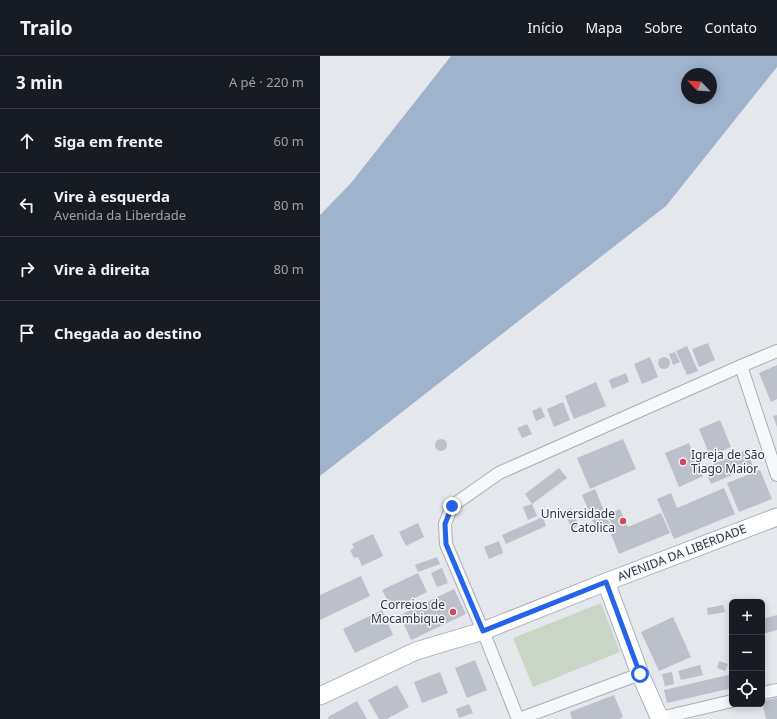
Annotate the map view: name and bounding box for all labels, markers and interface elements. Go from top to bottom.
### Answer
text: Trailo [20,15,73,41]
text: Início [528,18,563,37]
text: Mapa [585,18,622,37]
text: Sobre [644,18,683,37]
text: Contato [705,18,757,37]
north arrow [681,68,717,104]
text: 3 min [16,71,63,94]
text: A pé · 220 m [229,73,304,91]
icon: ahead [16,130,38,152]
text: Siga em frente [54,131,163,151]
text: 60 m [274,132,304,150]
text: Vire à esquerda [54,186,170,206]
icon: left [16,194,38,216]
text: 80 m [274,196,304,214]
text: Avenida da Liberdade [54,206,186,224]
icon: right [16,258,38,280]
text: Vire à direita [54,259,150,279]
text: 80 m [274,260,304,278]
icon: arrive [16,322,38,344]
text: Chegada ao destino [54,323,202,343]
place label: Igreja de São Tiago Maior [691,446,765,477]
marker: Igreja de São Tiago Maior [678,457,688,467]
route end [443,497,461,515]
place label: Universidade Catolica [541,505,615,536]
marker: Universidade Catolica [618,516,628,526]
street label: AVENIDA DA LIBERDADE [615,520,749,585]
place label: Correios de Mocambique [371,596,445,627]
map controls [729,599,765,707]
button: + [729,599,765,635]
marker: Correios de Mocambique [448,607,458,617]
button: − [729,635,765,671]
route start [631,665,649,683]
button: locate [729,671,765,707]

